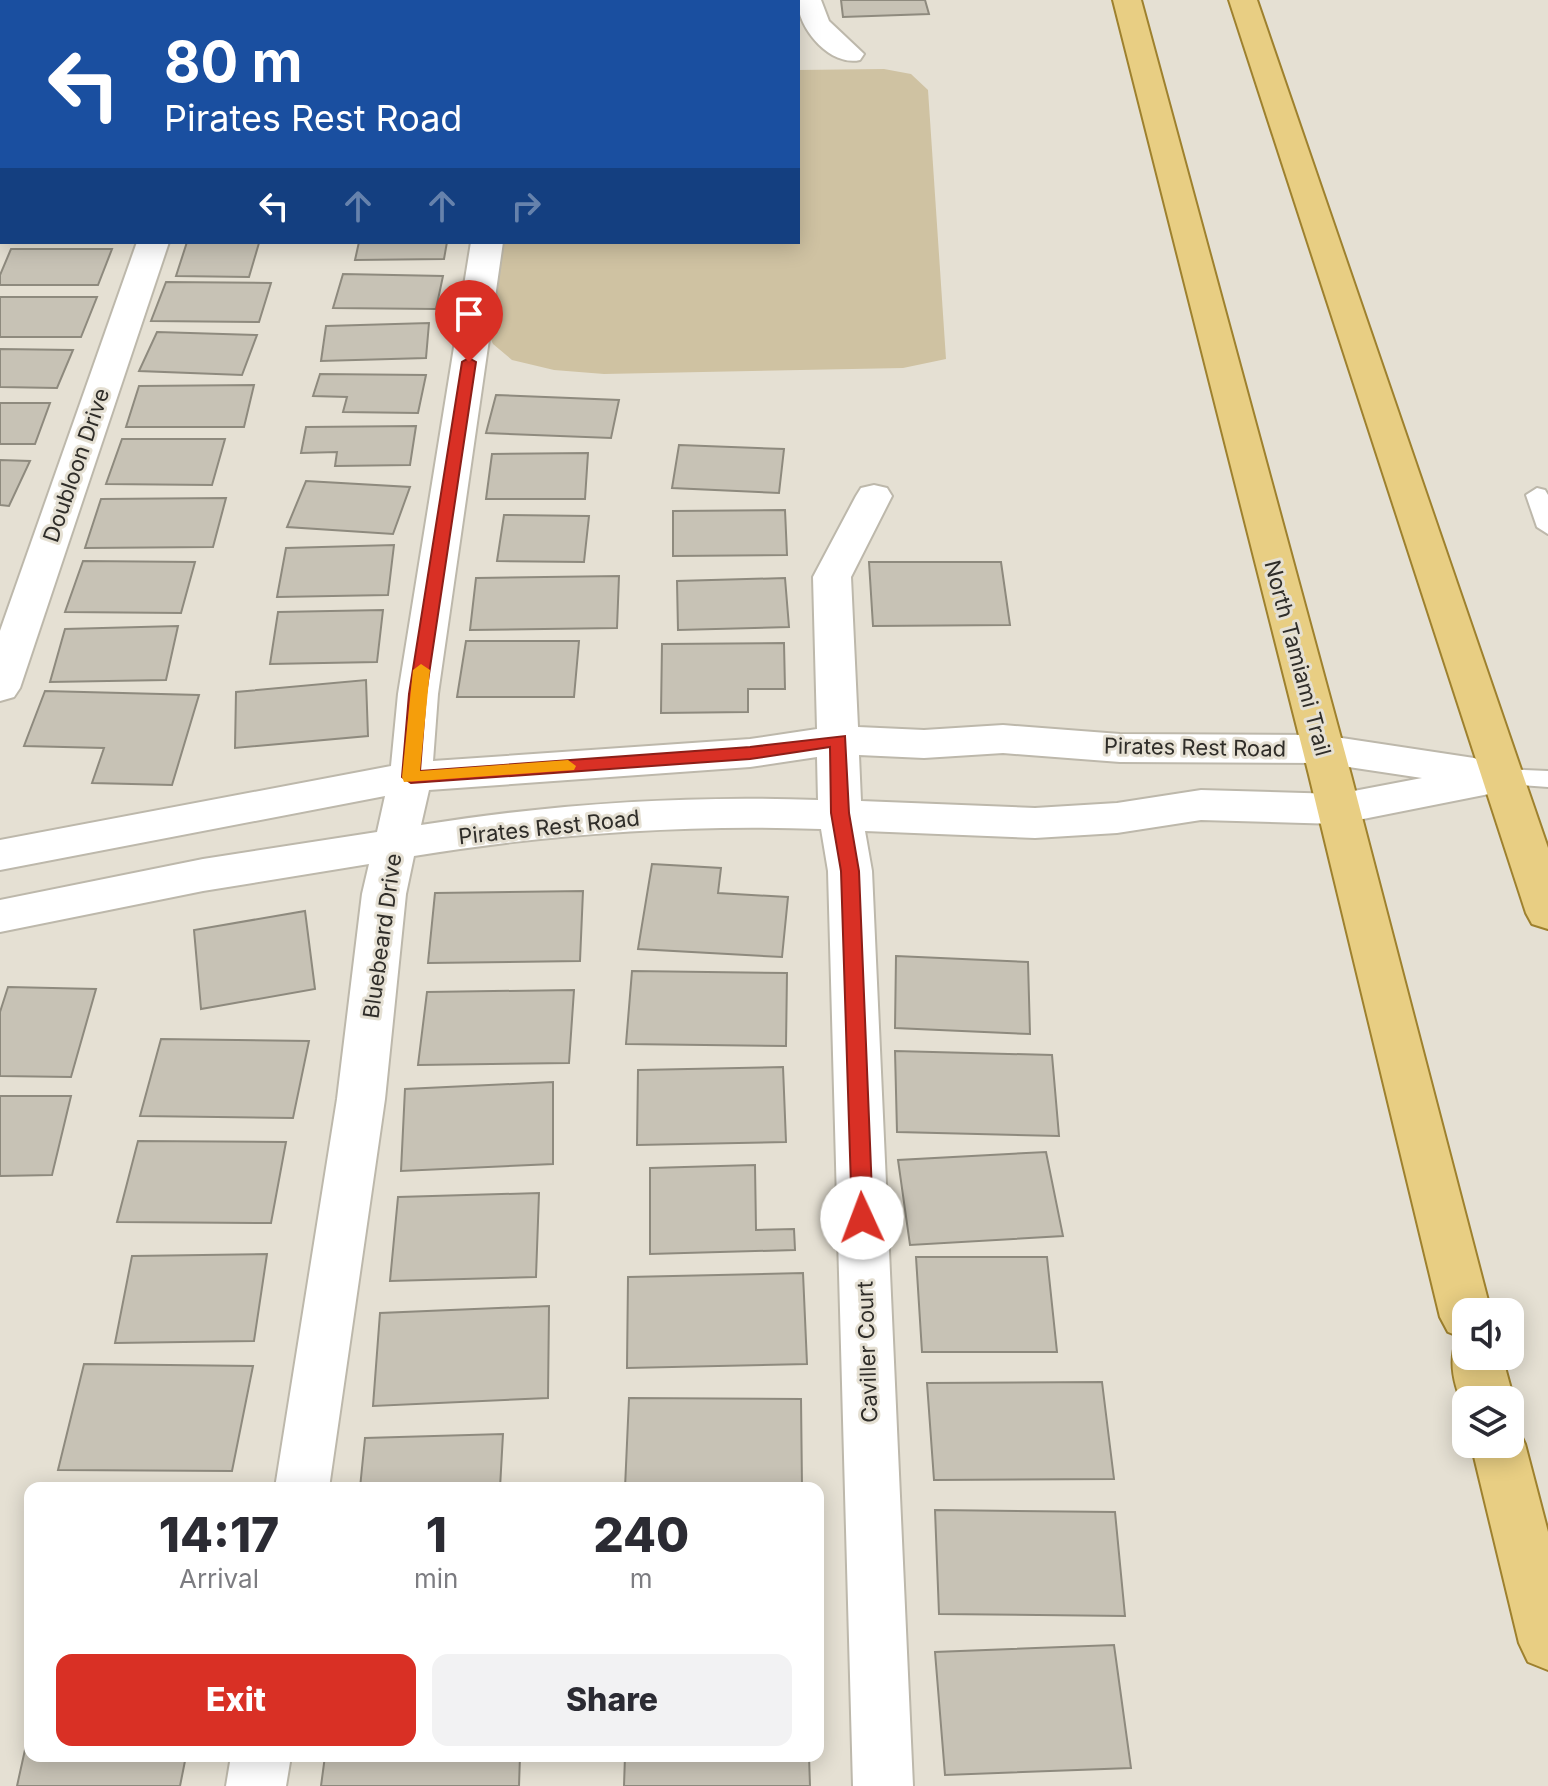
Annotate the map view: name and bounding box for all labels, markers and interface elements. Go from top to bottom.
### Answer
text: 80 m [164,28,303,96]
icon: left [32,32,136,136]
text: Pirates Rest Road [164,96,462,140]
icon: left [252,184,296,228]
icon: ahead [336,184,380,228]
icon: ahead [420,184,464,228]
icon: right [504,184,548,228]
pin [435,280,503,362]
icon: arrive [447,292,491,336]
street label: Doubloon Drive [37,385,115,545]
street label: North Tamiami Trail [1259,557,1337,759]
street label: Pirates Rest Road [1104,732,1286,762]
street label: Pirates Rest Road [457,805,641,849]
street label: Bluebeard Drive [358,852,406,1020]
position arrow [820,1176,904,1260]
street label: Caviller Court [852,1281,882,1423]
map controls [1452,1298,1524,1458]
button: sound [1452,1298,1524,1370]
button: layers [1452,1386,1524,1458]
text: 14:17 [159,1505,279,1564]
text: 1 [426,1505,447,1564]
text: 240 [593,1505,689,1564]
text: Arrival [179,1563,259,1594]
text: min [414,1563,458,1594]
text: m [630,1563,653,1594]
button: Exit [56,1654,416,1746]
button: Share [432,1654,792,1746]

